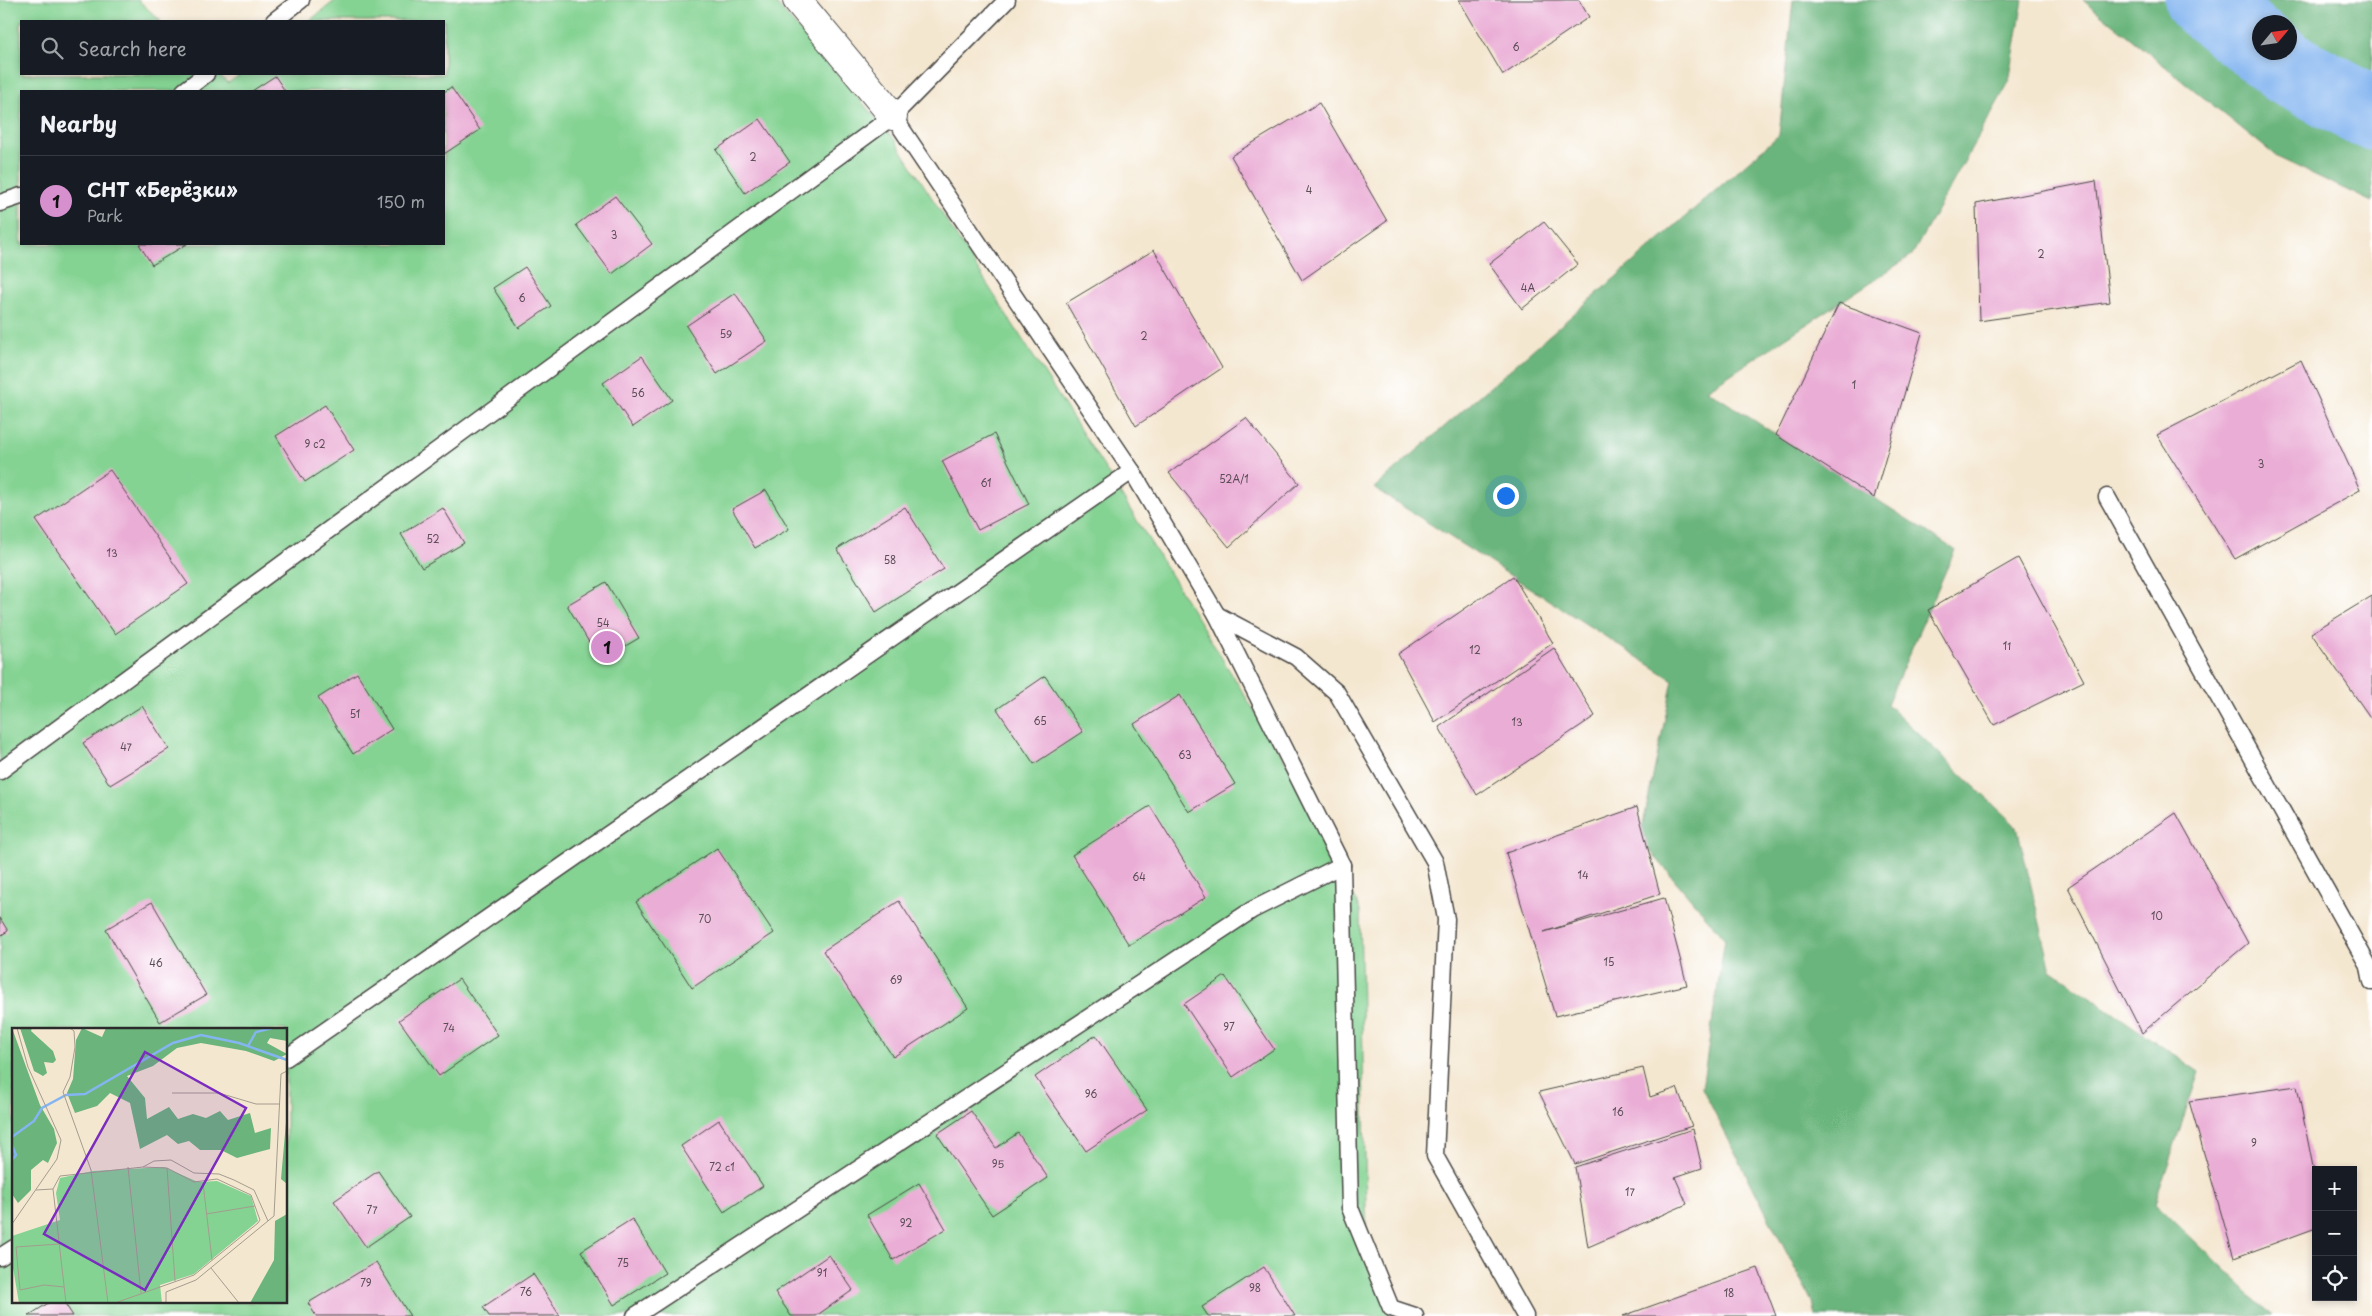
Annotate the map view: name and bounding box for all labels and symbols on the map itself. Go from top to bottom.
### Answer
north arrow [2252,15,2297,60]
house number: 6 [1512,39,1520,54]
house number: 2 [749,149,757,164]
house number: 4 [1306,182,1313,197]
house number: 3 [611,227,617,242]
house number: 2 [2037,246,2045,261]
house number: 4А [1521,280,1535,295]
house number: 6 [518,290,526,305]
house number: 59 [720,326,732,341]
house number: 2 [1140,328,1148,343]
house number: 1 [1852,377,1856,392]
house number: 56 [631,385,645,400]
house number: 9 с2 [304,436,326,451]
house number: 3 [2258,456,2264,471]
house number: 52А/1 [1219,471,1249,486]
house number: 61 [980,475,992,490]
your location [1493,483,1519,509]
house number: 52 [426,531,440,546]
house number: 13 [106,545,118,560]
house number: 58 [884,552,896,567]
house number: 54 [596,615,610,630]
pin: 1 [591,628,623,666]
house number: 11 [2003,638,2011,653]
house number: 12 [1469,642,1481,657]
house number: 51 [350,706,360,721]
house number: 65 [1033,713,1047,728]
house number: 13 [1511,714,1523,729]
house number: 47 [120,739,133,754]
house number: 63 [1178,747,1192,762]
house number: 14 [1577,867,1589,882]
house number: 64 [1132,869,1146,884]
house number: 10 [2151,908,2163,923]
house number: 70 [699,911,711,926]
house number: 15 [1604,954,1614,969]
house number: 46 [149,955,163,970]
house number: 69 [890,972,902,987]
house number: 97 [1223,1019,1235,1034]
house number: 74 [443,1020,455,1035]
inset map [12,1028,288,1304]
house number: 96 [1085,1086,1097,1101]
house number: 16 [1612,1104,1624,1119]
house number: 9 [2251,1135,2257,1150]
house number: 95 [992,1156,1004,1171]
house number: 72 с1 [709,1159,735,1174]
house number: 17 [1625,1184,1636,1199]
house number: 77 [366,1202,378,1217]
house number: 92 [900,1215,912,1230]
house number: 75 [617,1255,629,1270]
house number: 91 [817,1265,827,1280]
house number: 79 [360,1275,372,1290]
house number: 98 [1249,1280,1261,1295]
house number: 76 [520,1284,532,1299]
house number: 18 [1724,1285,1734,1300]

